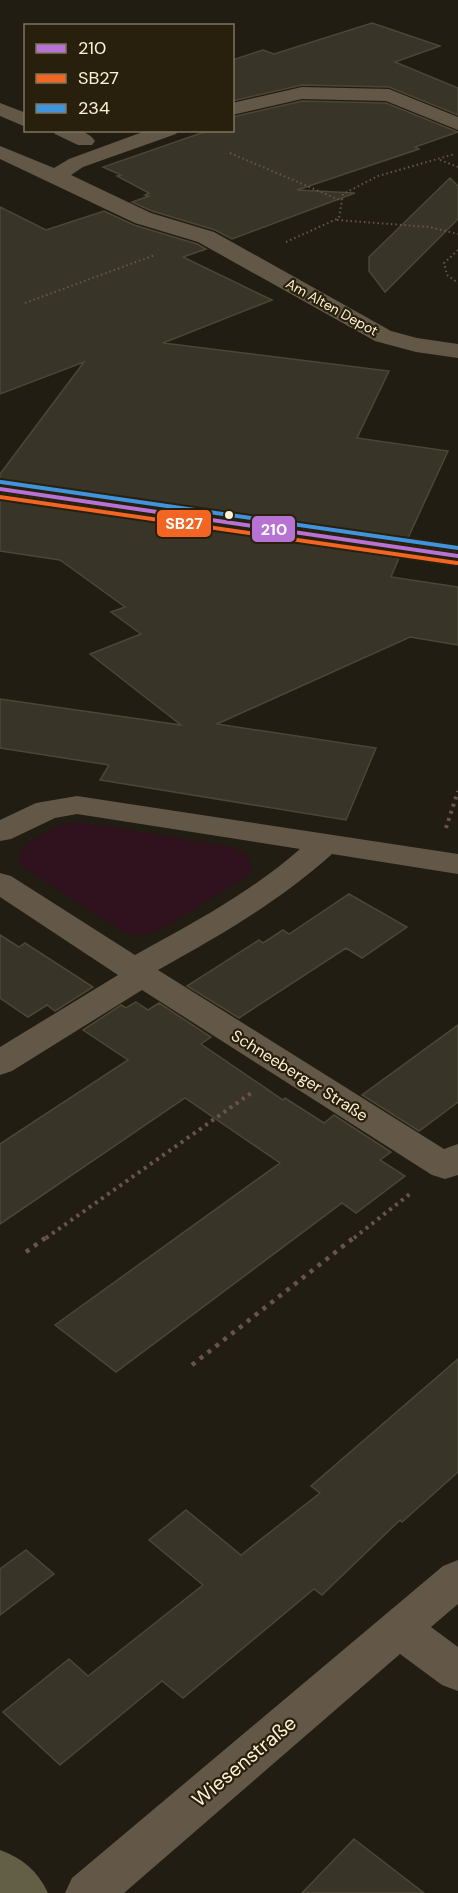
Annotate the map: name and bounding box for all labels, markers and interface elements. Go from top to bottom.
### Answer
legend [24,24,234,132]
text: 210 [78,36,106,60]
text: SB27 [78,66,119,90]
text: 234 [78,96,110,120]
street label: Am Alten Depot [283,274,381,340]
line badge: SB27 [156,509,212,538]
unlabelled marker [223,509,235,521]
text: SB27 [165,513,203,534]
line badge: 210 [251,515,296,543]
text: 210 [261,519,287,540]
street label: Schneeberger Straße [227,1025,372,1126]
street label: Wiesenstraße [186,1710,302,1812]

